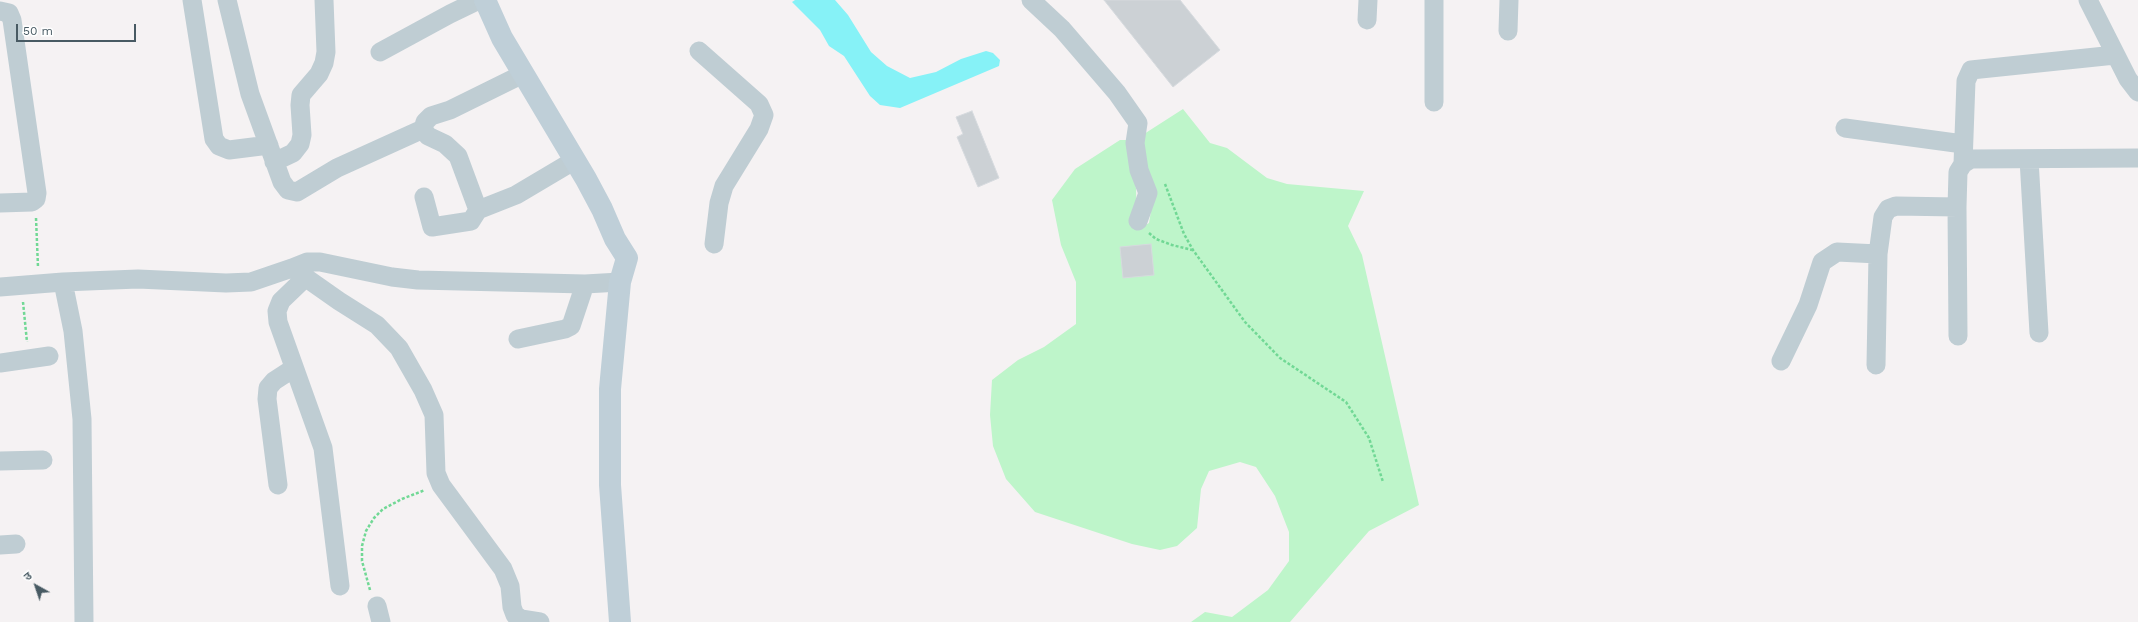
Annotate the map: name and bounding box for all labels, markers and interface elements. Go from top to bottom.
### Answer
scale bar [18,16,138,42]
text: 50 m [23,24,53,38]
north arrow [16,566,56,606]
text: उ [21,569,35,583]

